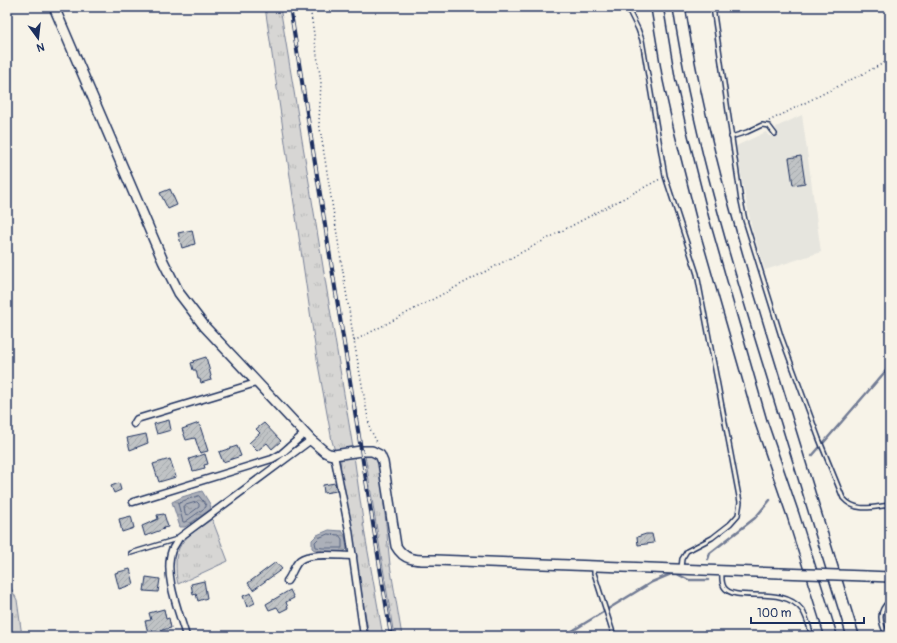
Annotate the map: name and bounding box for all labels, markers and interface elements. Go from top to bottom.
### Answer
north arrow [18,18,58,58]
text: N [35,40,46,55]
scale bar [751,599,864,625]
text: 100 m [757,606,792,621]

